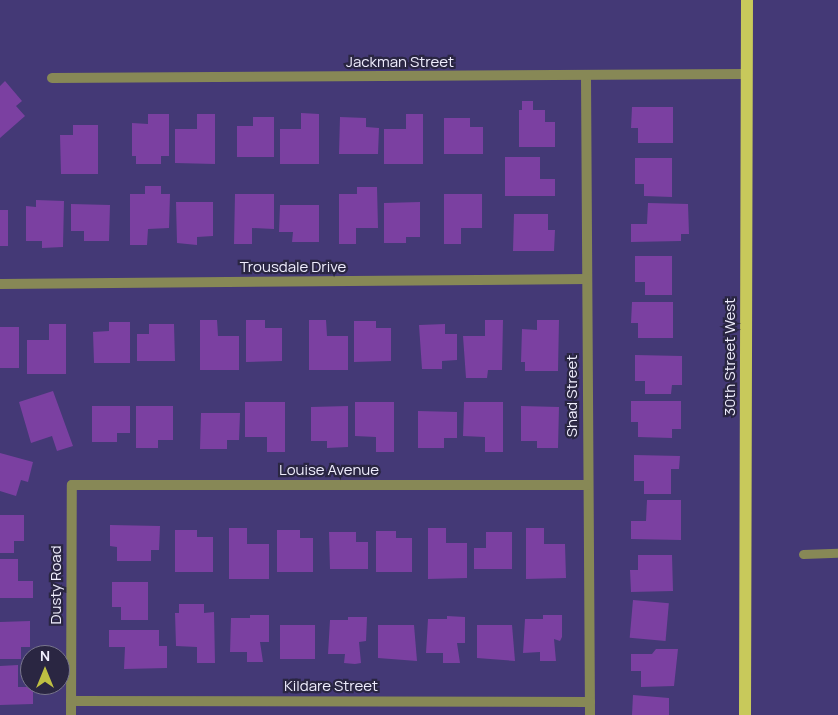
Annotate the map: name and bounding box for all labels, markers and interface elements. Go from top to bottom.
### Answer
street label: Jackman Street [346,53,454,71]
street label: Trousdale Drive [240,258,346,276]
street label: 30th Street West [721,298,739,416]
street label: Shad Street [563,355,581,437]
street label: Louise Avenue [279,461,379,479]
street label: Dusty Road [47,545,65,625]
north arrow [20,645,70,695]
text: N [40,646,50,665]
street label: Kildare Street [284,677,378,695]

